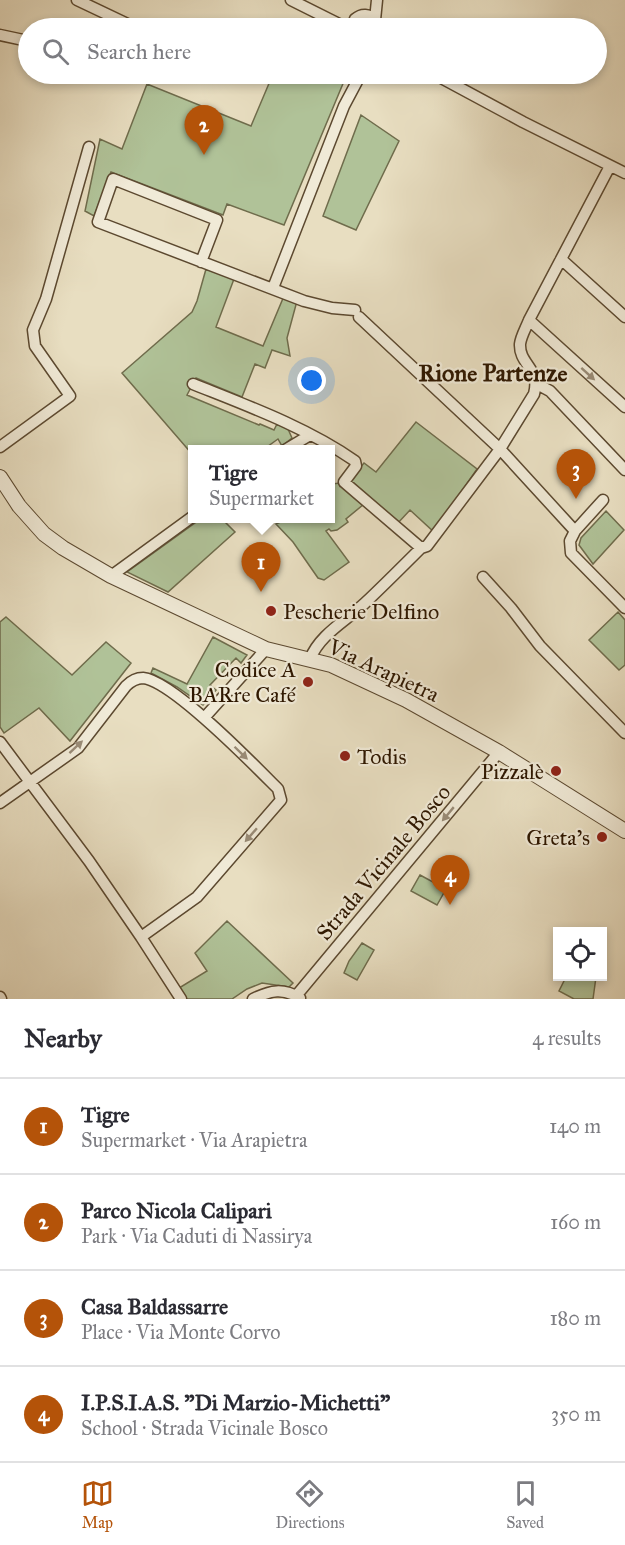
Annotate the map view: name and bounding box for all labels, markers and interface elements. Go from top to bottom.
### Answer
search box [18,18,607,84]
icon: search [39,35,72,68]
text: Search here [87,38,191,65]
pin: 2 [184,106,224,155]
district label: Rione Partenze [419,358,567,388]
your location [297,366,326,395]
one-way arrow [580,367,595,380]
popup [188,445,335,523]
pin: 3 [556,450,596,499]
text: Tigre [209,459,258,486]
text: Supermarket [209,486,314,510]
pin: 1 [242,542,280,592]
place label: Pescherie Delfino [283,598,439,625]
marker: Pescherie Delfino [264,604,278,618]
street label: Via Arapietra [323,633,444,708]
place label: Codice A BARre Café [188,656,297,708]
marker: Codice A BARre Café [301,675,315,689]
one-way arrow [69,740,84,754]
place label: Todis [357,743,407,770]
one-way arrow [233,746,248,759]
marker: Todis [338,749,352,763]
place label: Pizzalè [481,758,544,785]
marker: Pizzalè [549,764,563,778]
street label: Strada Vicinale Bosco [310,779,456,946]
one-way arrow [442,806,455,822]
place label: Greta's [526,824,590,851]
one-way arrow [245,827,258,842]
marker: Greta's [595,830,609,844]
pin: 4 [430,856,470,905]
map controls [553,927,607,981]
button: locate [553,927,607,981]
text: Nearby [24,1022,102,1054]
text: 4 results [532,1026,601,1050]
text: Tigre [81,1101,130,1128]
text: 1 [40,1114,47,1138]
text: 140 m [549,1114,601,1138]
text: Supermarket · Via Arapietra [81,1128,307,1152]
text: Parco Nicola Calipari [81,1197,272,1224]
text: 2 [39,1210,48,1234]
text: 160 m [550,1210,601,1234]
text: Park · Via Caduti di Nassirya [81,1224,312,1248]
text: Casa Baldassarre [81,1293,228,1320]
text: 3 [40,1306,48,1330]
text: 180 m [550,1306,601,1330]
text: Place · Via Monte Corvo [81,1320,280,1344]
text: I.P.S.I.A.S. "Di Marzio-Michetti" [81,1389,390,1416]
text: 4 [38,1402,49,1426]
text: 350 m [551,1402,601,1426]
text: School · Strada Vicinale Bosco [81,1416,328,1440]
tab: Map [81,1477,114,1532]
tab: Directions [276,1477,344,1532]
tab: Saved [506,1477,544,1532]

